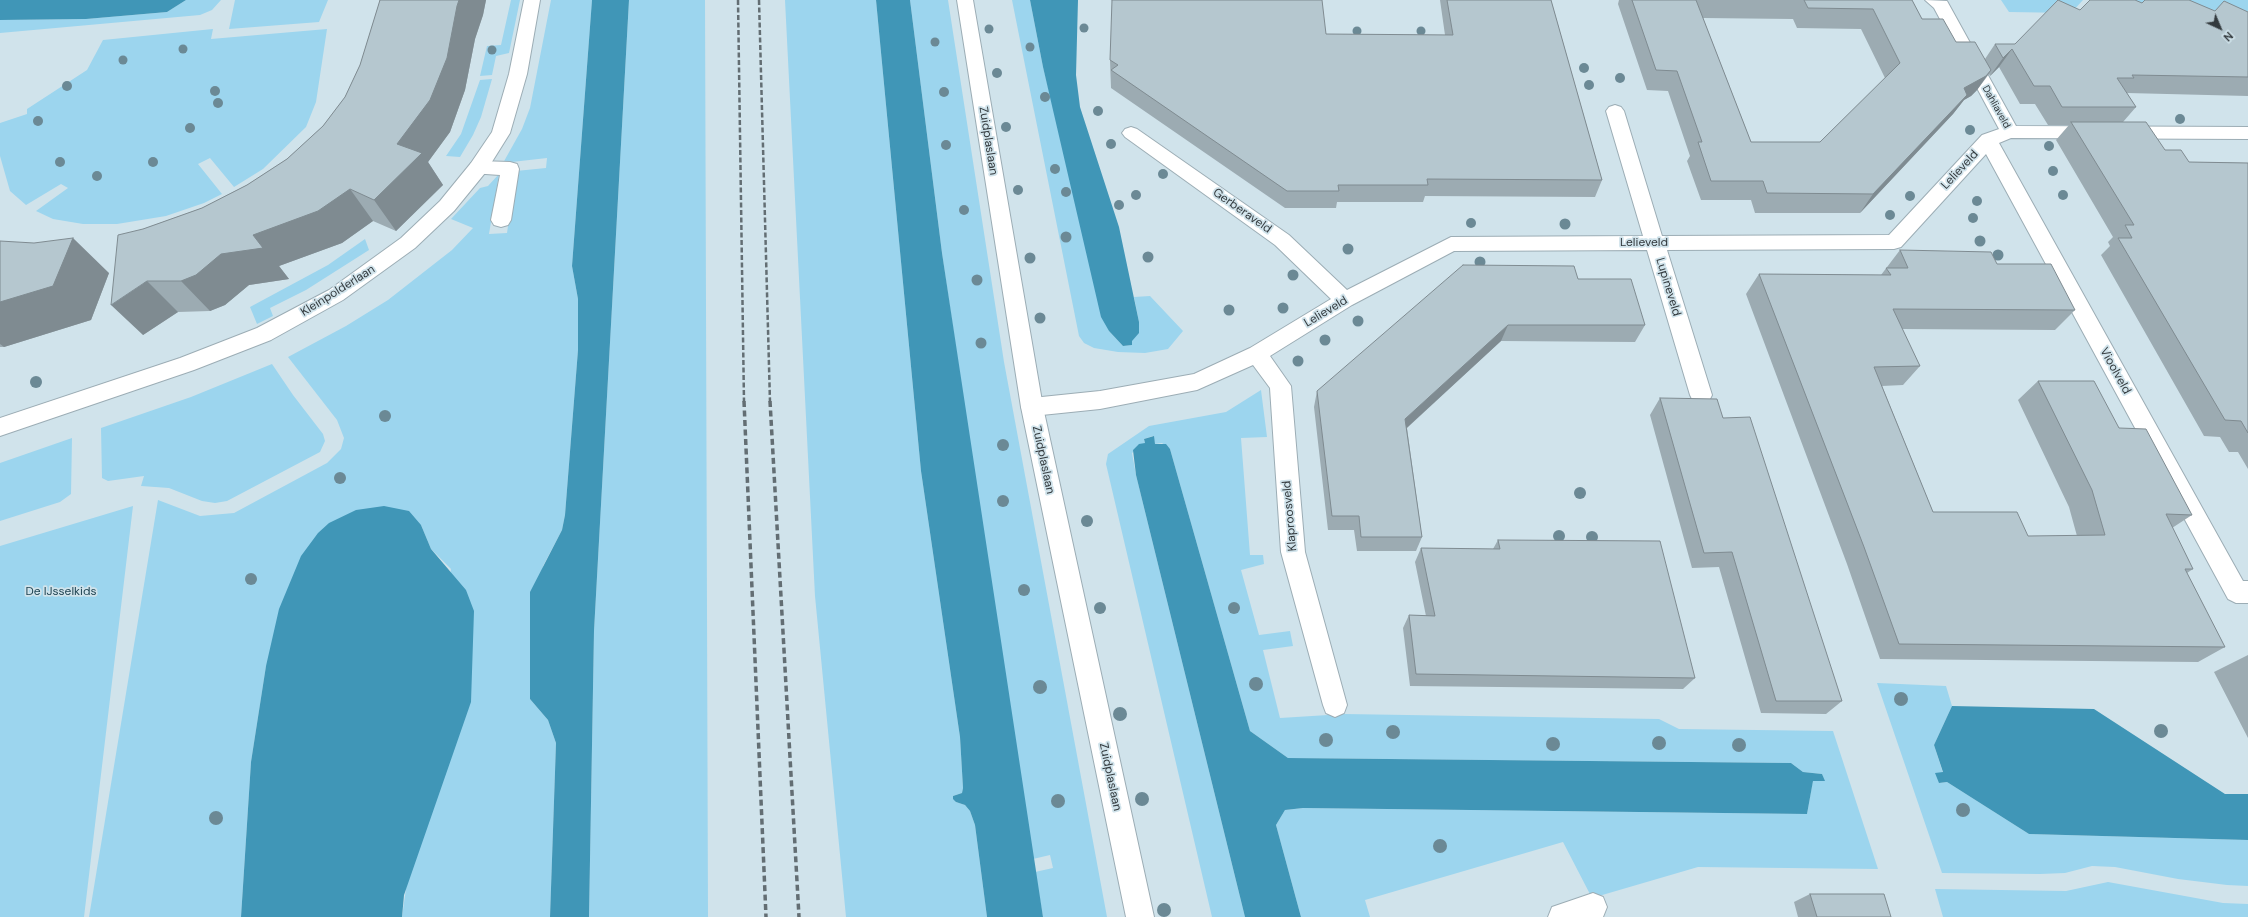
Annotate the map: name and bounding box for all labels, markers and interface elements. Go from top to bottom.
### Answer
north arrow [2200,8,2240,48]
text: N [2221,29,2236,44]
street label: Dahliaveld [1979,83,2013,131]
street label: Zuidplaslaan [975,106,1001,176]
street label: Lelieveld [1938,148,1982,192]
street label: Gerberaveld [1210,185,1274,237]
street label: Lelieveld [1620,236,1668,250]
street label: Lupineveld [1652,256,1684,318]
street label: Kleinpolderlaan [298,262,378,320]
street label: Lelieveld [1302,293,1350,331]
street label: Vioolveld [2096,345,2134,397]
street label: Zuidplaslaan [1029,425,1057,495]
street label: Klaproosveld [1280,480,1300,552]
park label: De IJsselkids [25,585,97,599]
street label: Zuidplaslaan [1096,742,1124,812]

